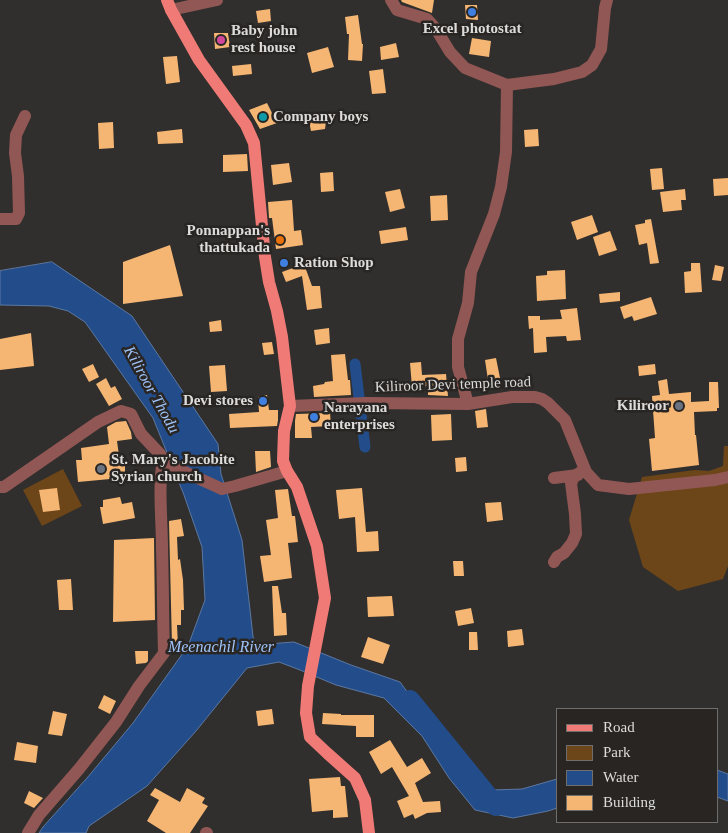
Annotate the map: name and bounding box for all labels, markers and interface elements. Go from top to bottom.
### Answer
marker: Excel photostat [466,6,478,18]
place label: Excel photostat [423,20,521,38]
place label: Baby john rest house [231,22,297,57]
marker: Baby john rest house [215,34,227,46]
place label: Company boys [273,108,368,126]
marker: Company boys [257,111,269,123]
place label: Ponnappan's thattukada [187,222,270,257]
marker: Ponnappan's thattukada [274,234,286,246]
place label: Ration Shop [294,254,374,272]
marker: Ration Shop [278,257,290,269]
water label: Kiliroor Thodu [119,343,183,437]
street label: Kiliroor Devi temple road [375,373,531,397]
place label: Devi stores [183,392,253,410]
marker: Devi stores [257,395,269,407]
place label: Kiliroor [617,397,669,415]
place label: Narayana enterprises [324,399,395,434]
marker: Kiliroor [673,400,685,412]
marker: Narayana enterprises [308,411,320,423]
place label: St. Mary's Jacobite Syrian church [111,451,235,486]
marker: St. Mary's Jacobite Syrian church [95,463,107,475]
water label: Meenachil River [168,638,274,658]
legend [556,708,718,823]
text: Road [603,719,635,735]
text: Park [603,744,631,760]
text: Water [603,769,638,785]
text: Building [603,794,656,810]

